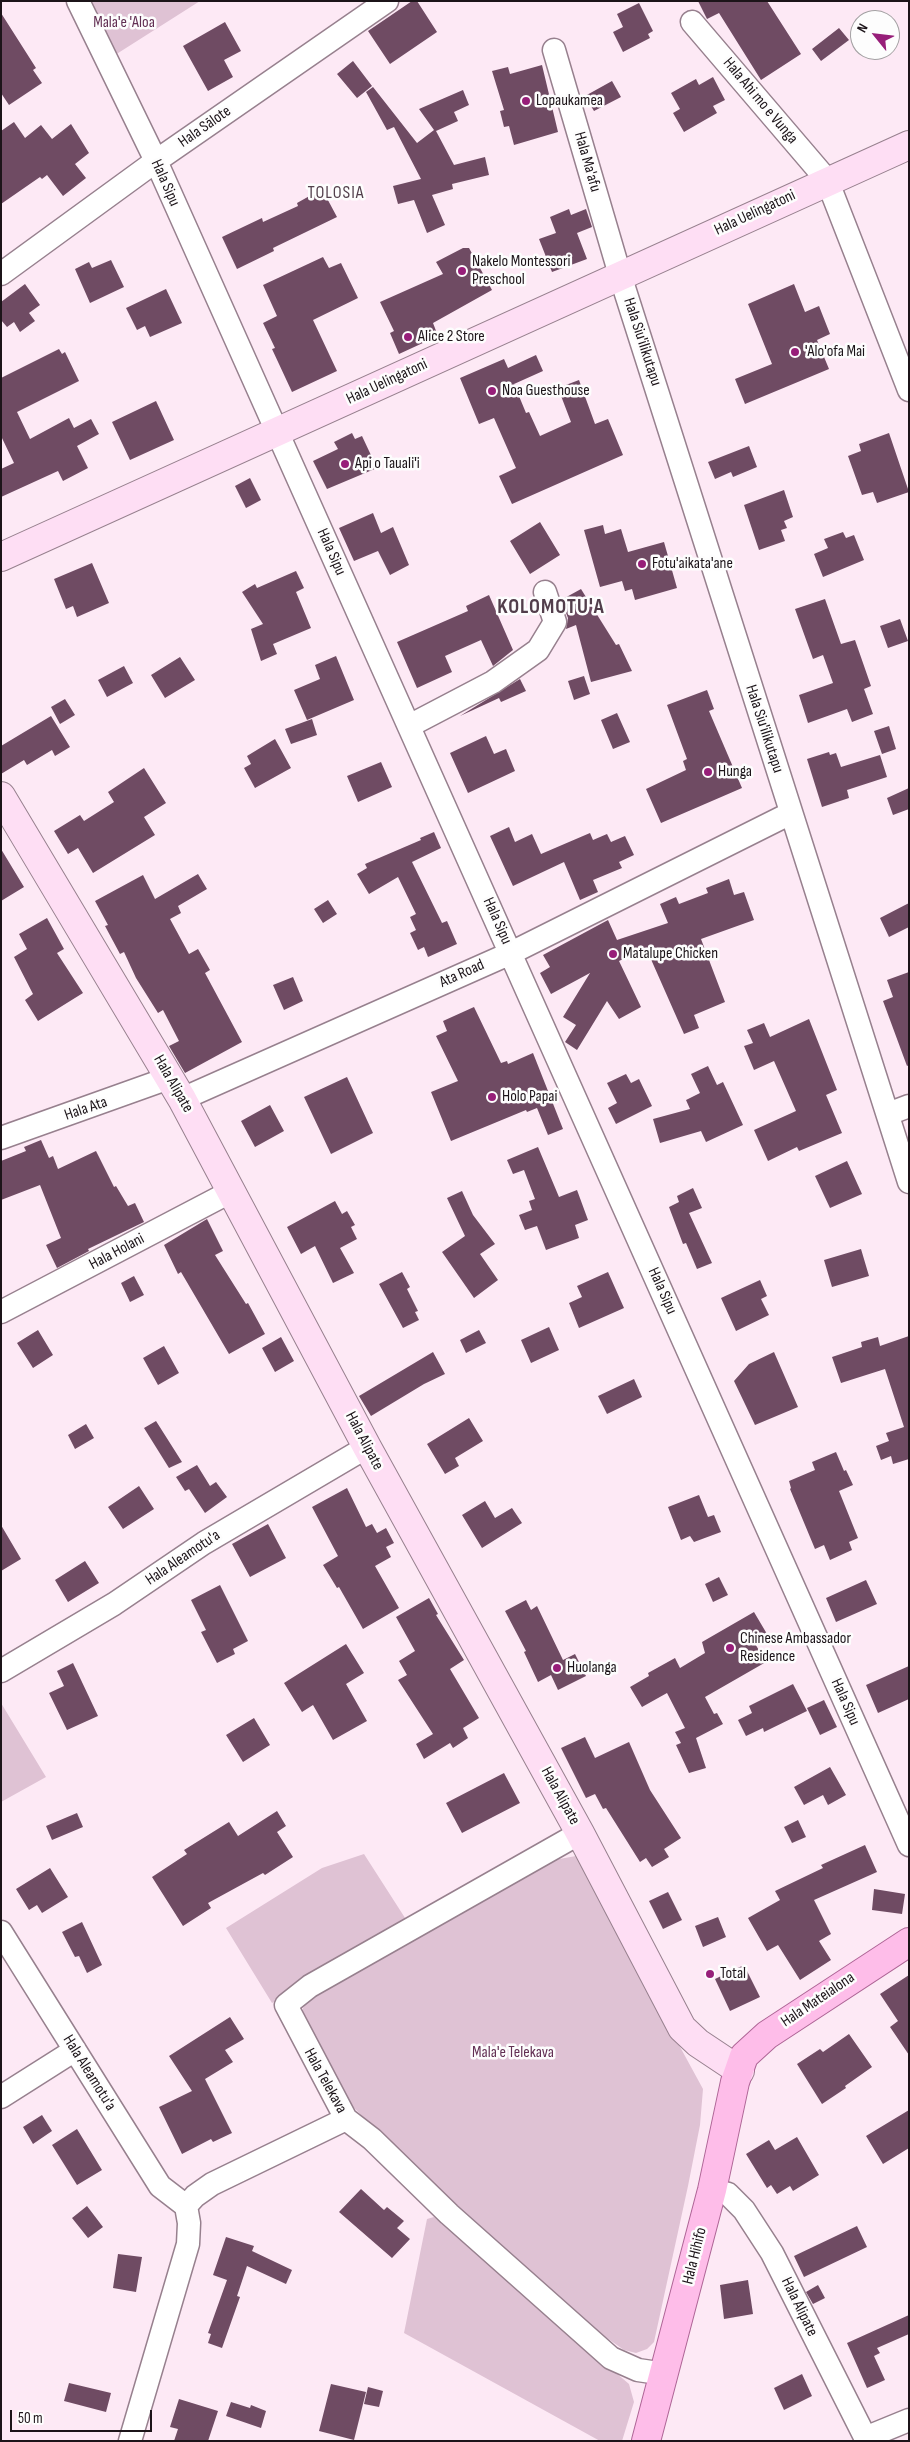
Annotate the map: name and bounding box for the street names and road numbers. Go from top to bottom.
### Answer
street label: Hala Ahi mo e Vunga [718,54,802,148]
street label: Hala Sālote [175,102,235,152]
street label: Hala Ma'afu [569,130,605,194]
street label: Hala Sipu [146,157,184,209]
street label: Hala Uelingatoni [712,186,798,240]
street label: Hala Siu'ilikutapu [619,296,665,388]
street label: Hala Uelingatoni [344,355,430,409]
street label: Hala Sipu [312,526,350,578]
street label: Hala Siu'ilikutapu [741,683,787,775]
street label: Hala Sipu [478,895,516,947]
street label: Ata Road [437,956,487,992]
street label: Hala Alipate [149,1052,197,1116]
street label: Hala Ata [62,1093,110,1125]
street label: Hala Holani [86,1230,148,1274]
street label: Hala Sipu [643,1265,681,1317]
street label: Hala Alipate [341,1409,387,1473]
street label: Hala Aleamotu'a [142,1526,224,1590]
street label: Hala Sipu [826,1676,864,1728]
street label: Hala Alipate [536,1764,584,1828]
street label: Hala Mateialona [778,1968,858,2032]
street label: Hala Aleamotu'a [58,2032,120,2114]
street label: Hala Telekava [299,2045,351,2117]
street label: Hala Hihifo [679,2226,711,2286]
street label: Hala Alipate [777,2274,821,2340]

